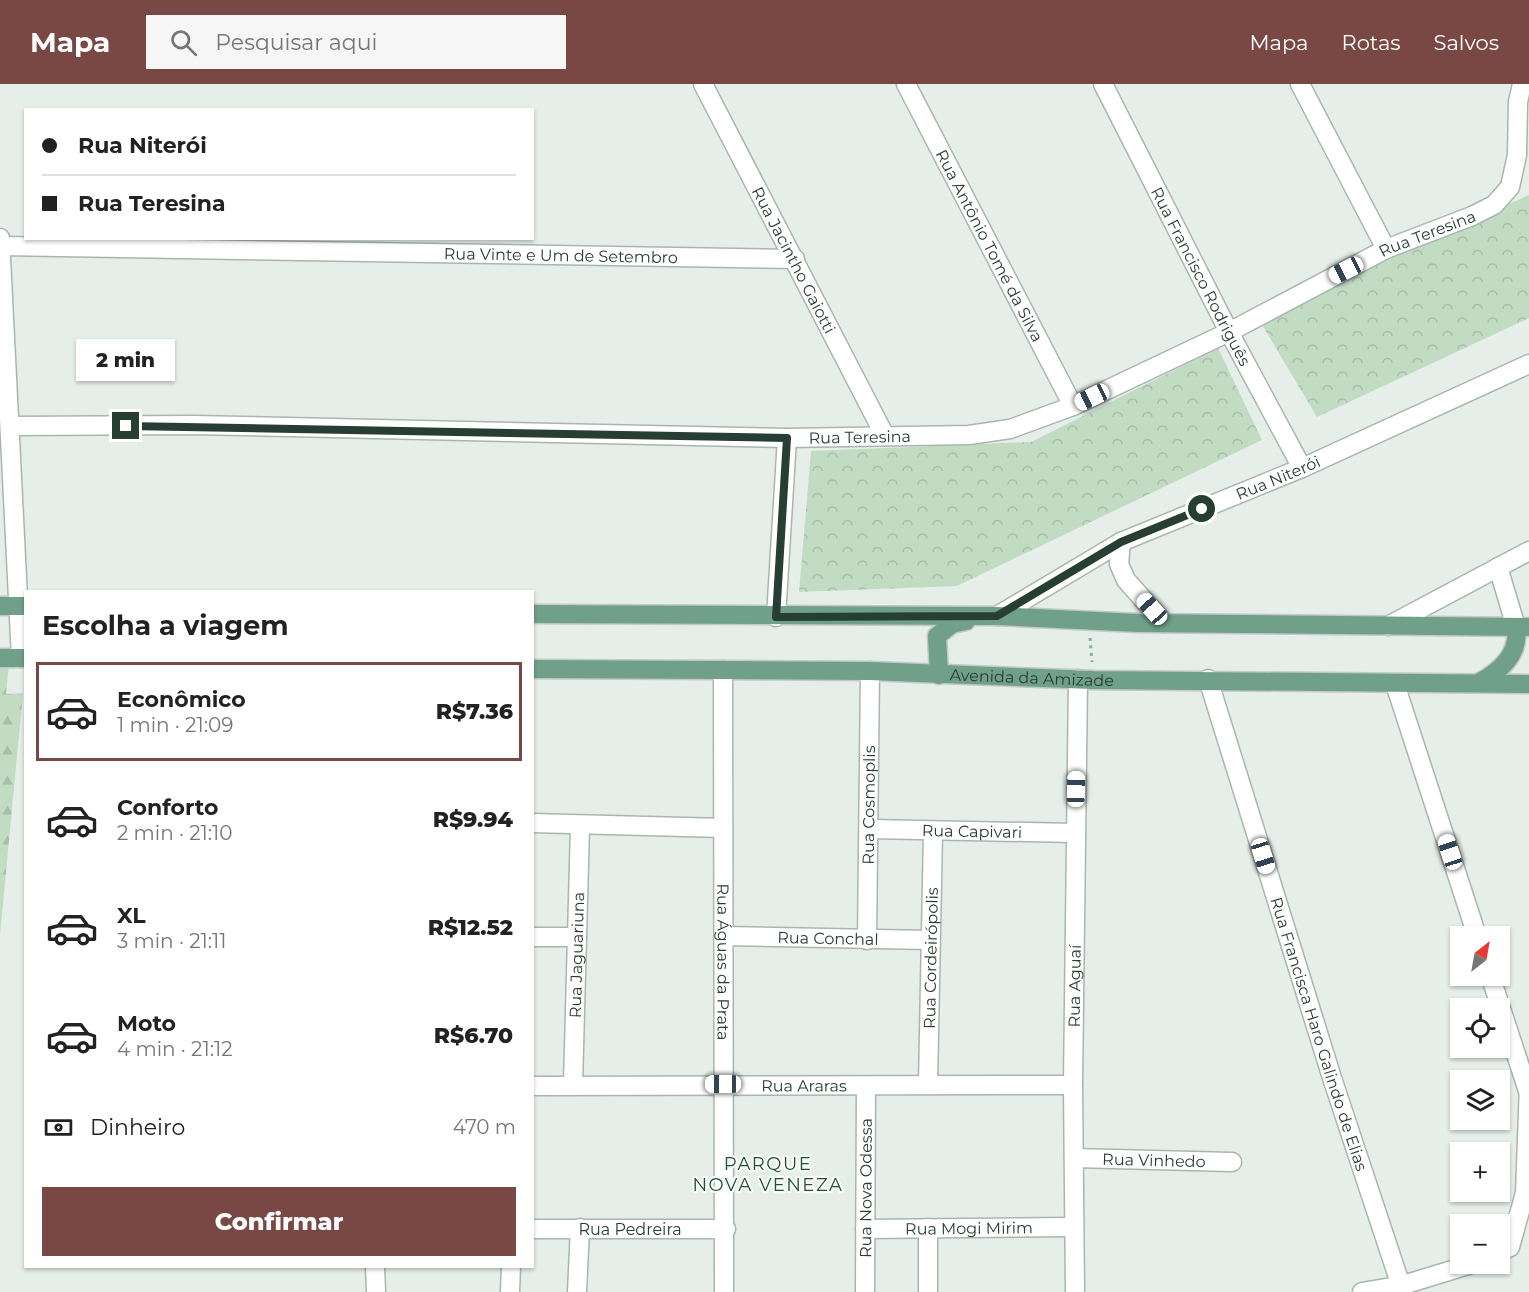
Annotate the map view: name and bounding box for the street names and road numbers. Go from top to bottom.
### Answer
street label: Rua Antônio Tomé da Silva [932,146,1047,345]
street label: Rua Jacintho Gaiotti [748,183,840,336]
street label: Rua Francisco Rodriguês [1147,184,1255,369]
street label: Rua Teresina [1375,206,1478,261]
street label: Rua Vinte e Um de Setembro [444,244,678,267]
street label: Rua Teresina [809,426,911,447]
street label: Rua Niterói [1233,452,1323,504]
street label: Avenida da Amizade [949,665,1114,690]
street label: Rua Cosmoplis [858,745,879,865]
street label: Rua Capivari [922,821,1022,841]
street label: Rua Águas da Prata [714,883,733,1041]
street label: Rua Cordeirópolis [920,887,941,1029]
street label: Rua Jaguariuna [565,892,588,1018]
street label: Rua Francisca Haro Galindo de Elias [1267,895,1372,1174]
street label: Rua Conchal [777,928,879,949]
street label: Rua Aguaí [1064,944,1084,1028]
street label: Rua Araras [761,1076,847,1095]
street label: Rua Nova Odessa [856,1118,875,1258]
street label: Rua Vinhedo [1102,1149,1206,1171]
street label: Rua Mogi Mirim [905,1218,1033,1238]
street label: Rua Pedreira [578,1220,682,1239]

